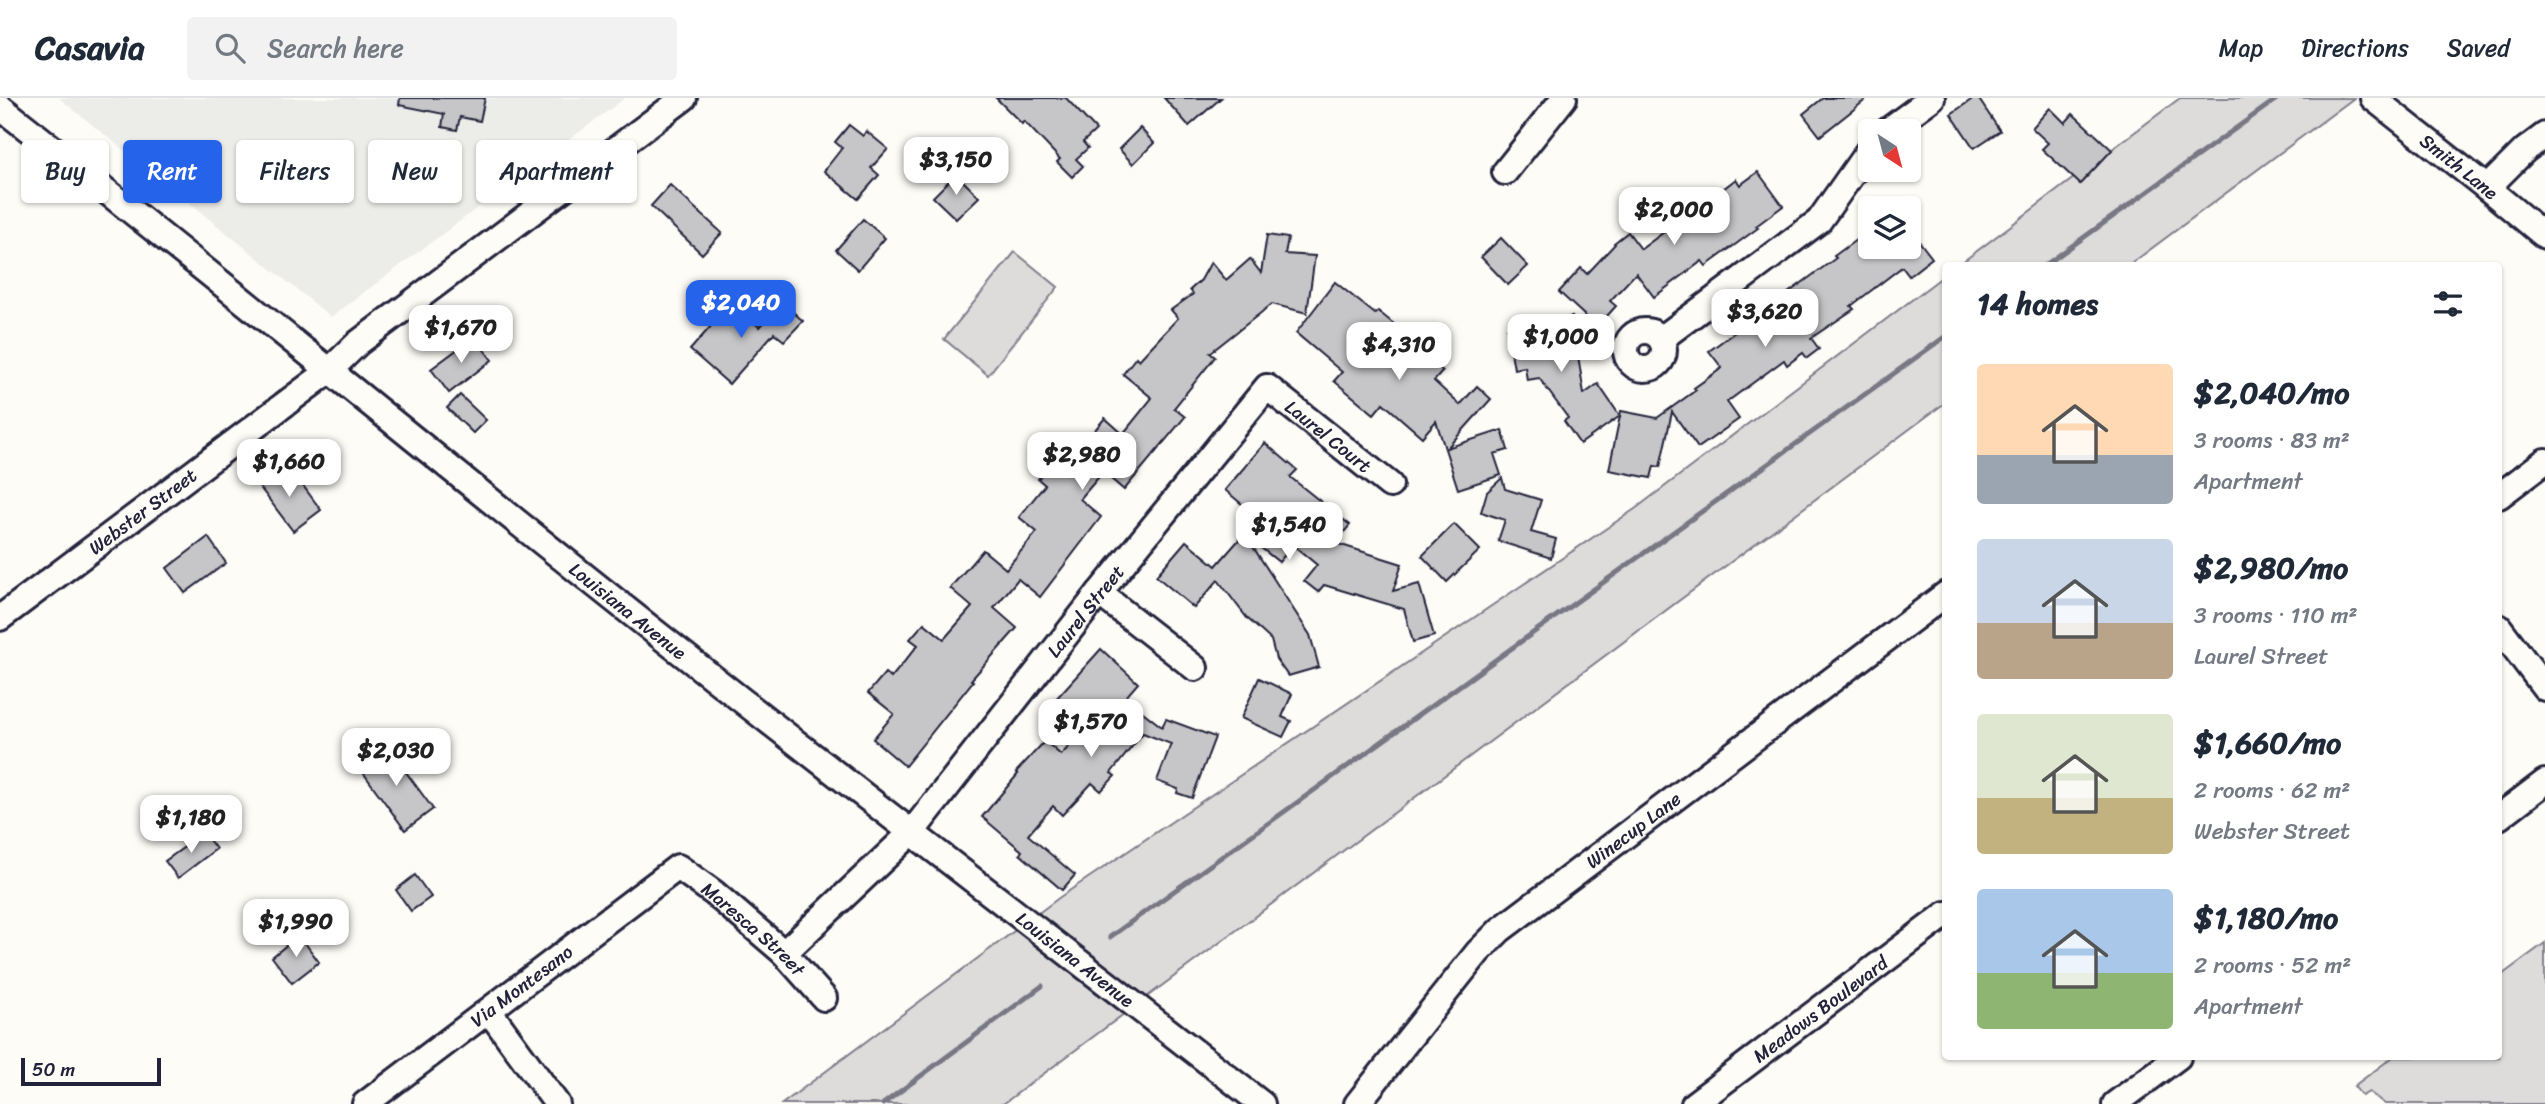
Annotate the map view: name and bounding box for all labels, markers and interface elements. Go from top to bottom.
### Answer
search box [187,17,677,80]
text: Casavia [35,19,145,77]
text: Search here [267,25,404,71]
text: Map [2219,27,2263,69]
text: Directions [2301,27,2409,69]
text: Saved [2447,27,2510,69]
icon: search [211,29,249,67]
north arrow [1858,119,1922,182]
map controls [1858,119,1921,259]
street label: Smith Lane [2412,125,2506,208]
pin: $3,150 [899,138,1013,197]
text: $3,150 [920,139,992,180]
chip: Buy [21,140,109,203]
chip: Rent [123,140,222,203]
chip: Filters [236,140,354,203]
chip: New [368,140,462,203]
chip: Apartment [476,140,637,203]
pin: $2,000 [1617,188,1731,247]
text: $2,000 [1635,189,1713,230]
button: layers [1858,196,1921,259]
text: 14 homes [1977,277,2098,331]
pin: $2,040 [684,280,798,340]
text: $2,040 [702,282,780,323]
icon: filters [2429,285,2467,323]
pin: $3,620 [1708,289,1822,349]
text: $3,620 [1727,291,1803,332]
pin: $1,670 [404,306,518,365]
text: $1,670 [425,307,497,348]
pin: $1,000 [1504,314,1618,374]
text: $1,000 [1523,316,1599,357]
pin: $4,310 [1342,322,1456,382]
text: $4,310 [1362,324,1436,365]
text: $2,040/mo [2194,366,2349,420]
street label: Laurel Court [1277,391,1379,482]
icon: home [2033,392,2117,476]
text: 3 rooms · 83 m² [2194,420,2350,461]
pin: $2,980 [1025,432,1139,492]
text: $2,980 [1043,434,1121,475]
pin: $1,660 [232,440,346,499]
text: $1,660 [253,441,325,482]
street label: Webster Street [81,460,204,563]
text: Apartment [2194,461,2303,502]
pin: $1,540 [1232,503,1346,562]
text: $1,540 [1252,504,1326,545]
text: $2,980/mo [2194,541,2348,595]
street label: Louisiana Avenue [561,554,694,668]
street label: Laurel Street [1038,557,1133,665]
icon: home [2033,567,2117,651]
text: 3 rooms · 110 m² [2194,595,2358,636]
text: Laurel Street [2194,636,2328,677]
pin: $1,570 [1034,700,1148,759]
text: $1,570 [1054,701,1128,742]
text: $1,660/mo [2194,716,2341,770]
pin: $2,030 [339,728,453,788]
text: $2,030 [358,730,434,771]
icon: home [2033,742,2117,826]
text: 2 rooms · 62 m² [2194,770,2350,811]
street label: Winecup Lane [1578,783,1689,877]
pin: $1,180 [134,796,248,855]
text: $1,180 [156,797,226,838]
text: Webster Street [2194,811,2350,852]
street label: Maresca Street [694,873,814,985]
text: $1,180/mo [2194,891,2338,945]
pin: $1,990 [239,900,353,959]
text: $1,990 [259,901,333,942]
street label: Louisiana Avenue [1008,903,1142,1016]
icon: home [2033,917,2117,1001]
street label: Via Montesano [463,936,580,1036]
text: 2 rooms · 52 m² [2194,945,2351,986]
street label: Meadows Boulevard [1746,946,1897,1071]
text: Apartment [2194,986,2303,1027]
text: 50 m [32,1053,75,1086]
scale bar [21,1055,161,1087]

